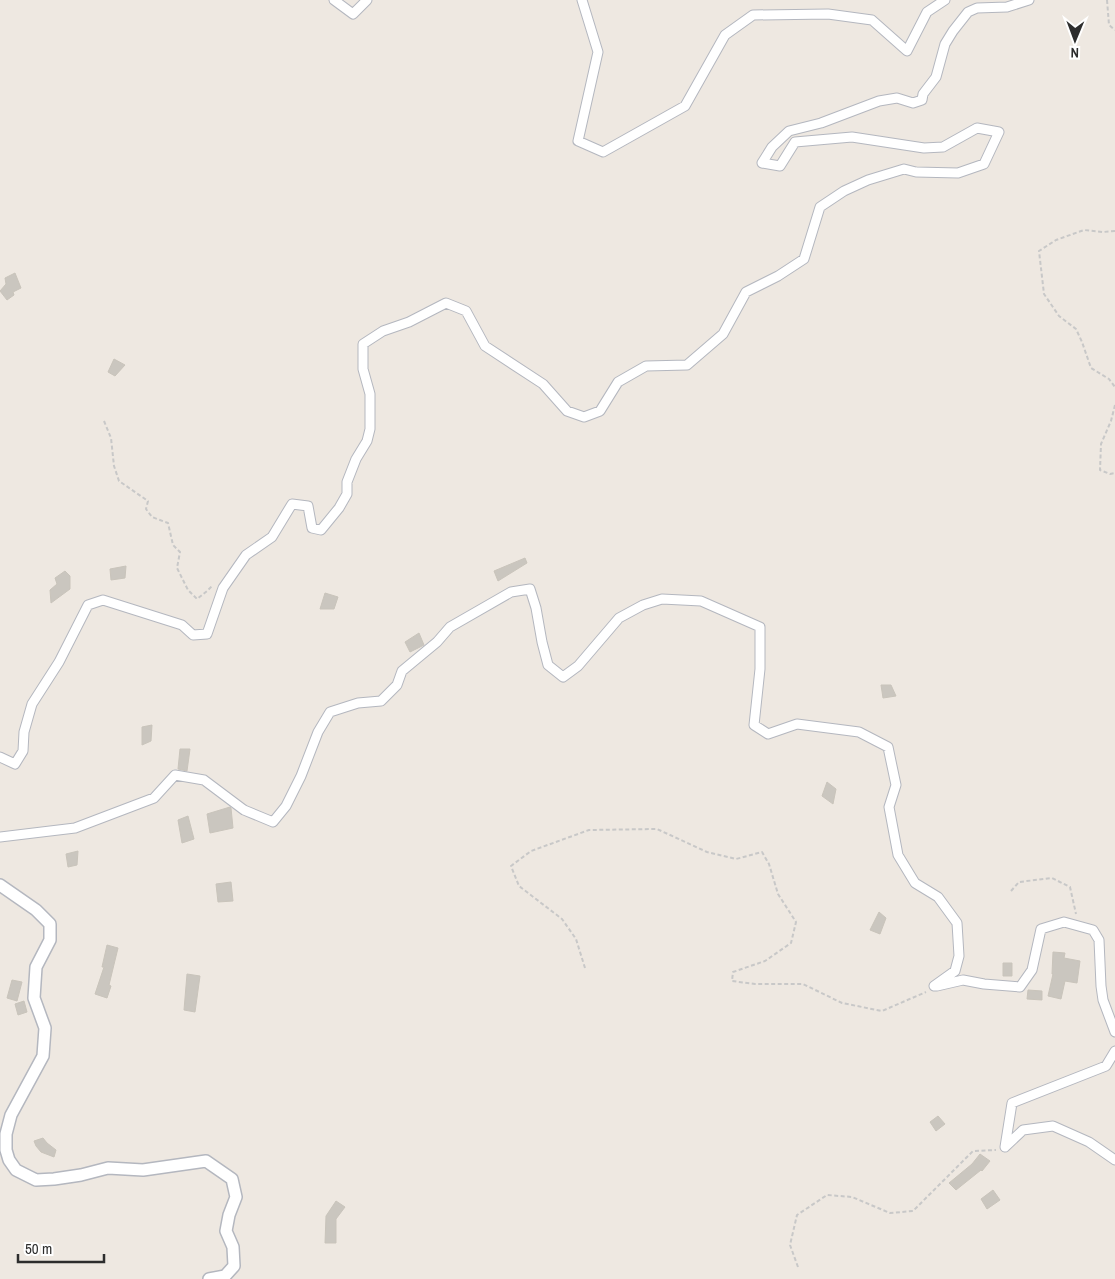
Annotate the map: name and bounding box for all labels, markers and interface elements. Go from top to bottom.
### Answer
north arrow [1050,15,1100,65]
text: N [1070,44,1079,62]
scale bar [18,1232,104,1264]
text: 50 m [25,1238,52,1259]

